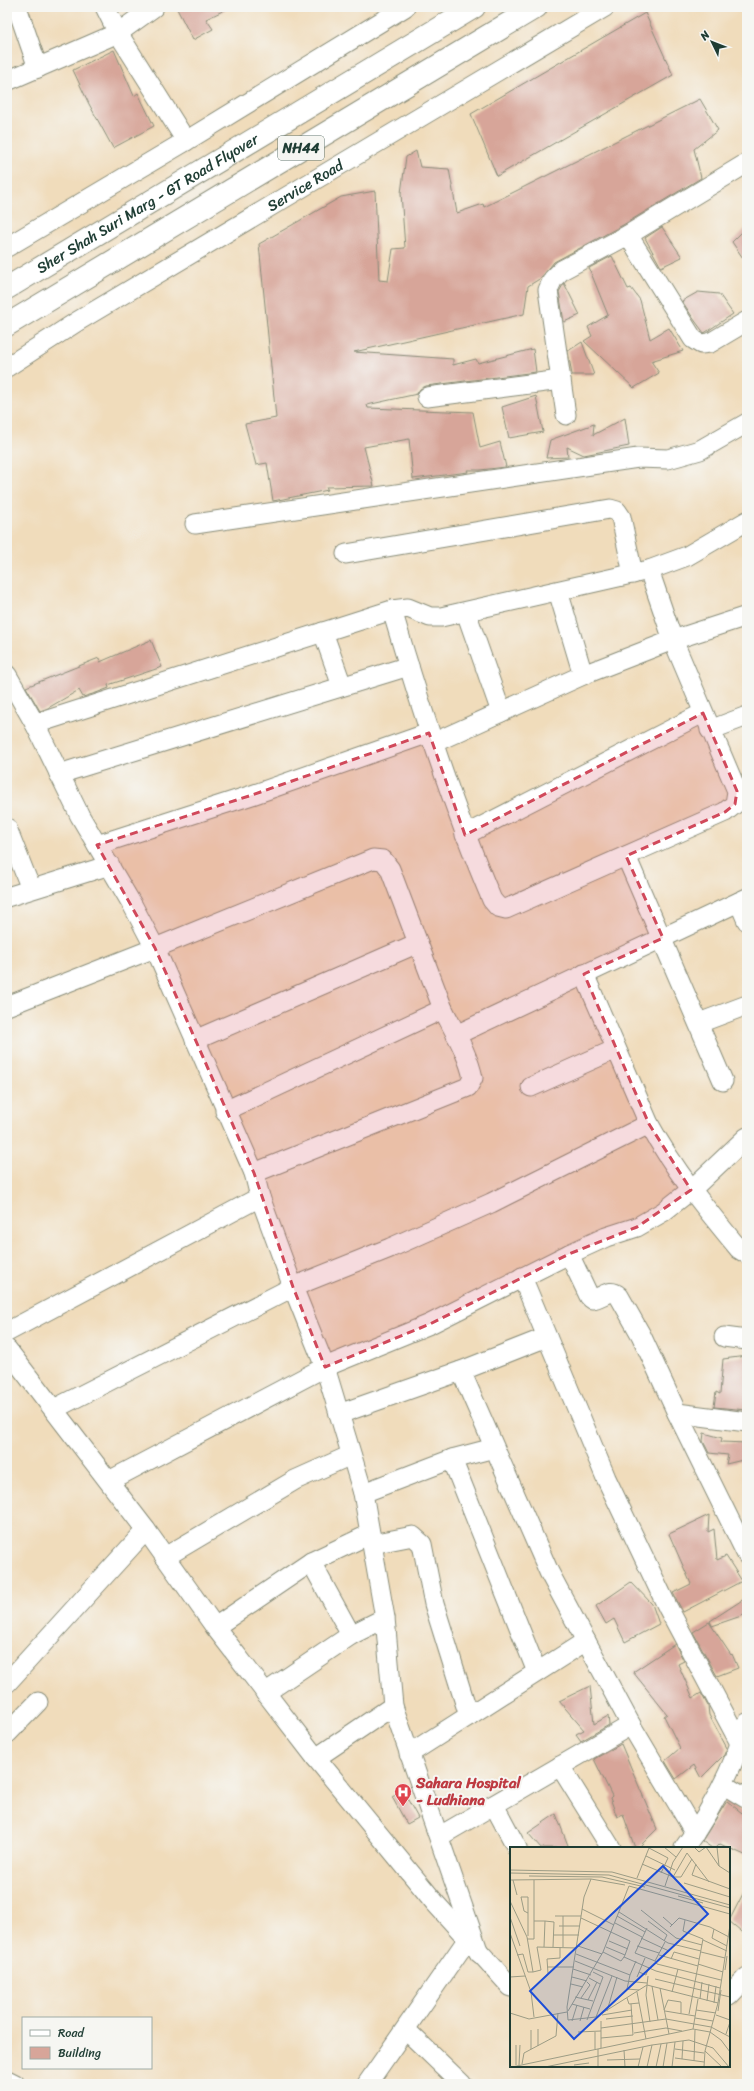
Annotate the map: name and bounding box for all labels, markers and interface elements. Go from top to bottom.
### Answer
north arrow [692,22,732,62]
text: N [695,26,715,46]
street label: Sher Shah Suri Marg - GT Road Flyover [31,126,265,281]
road number: NH44 [278,136,324,160]
street label: Service Road [262,152,349,219]
place label: Sahara Hospital - Ludhiana [415,1770,521,1813]
hospital icon: Sahara Hospital - Ludhiana [393,1782,413,1807]
inset map [510,1847,730,2067]
legend [22,2017,152,2069]
text: Road [58,2022,85,2044]
text: Building [58,2042,101,2064]

